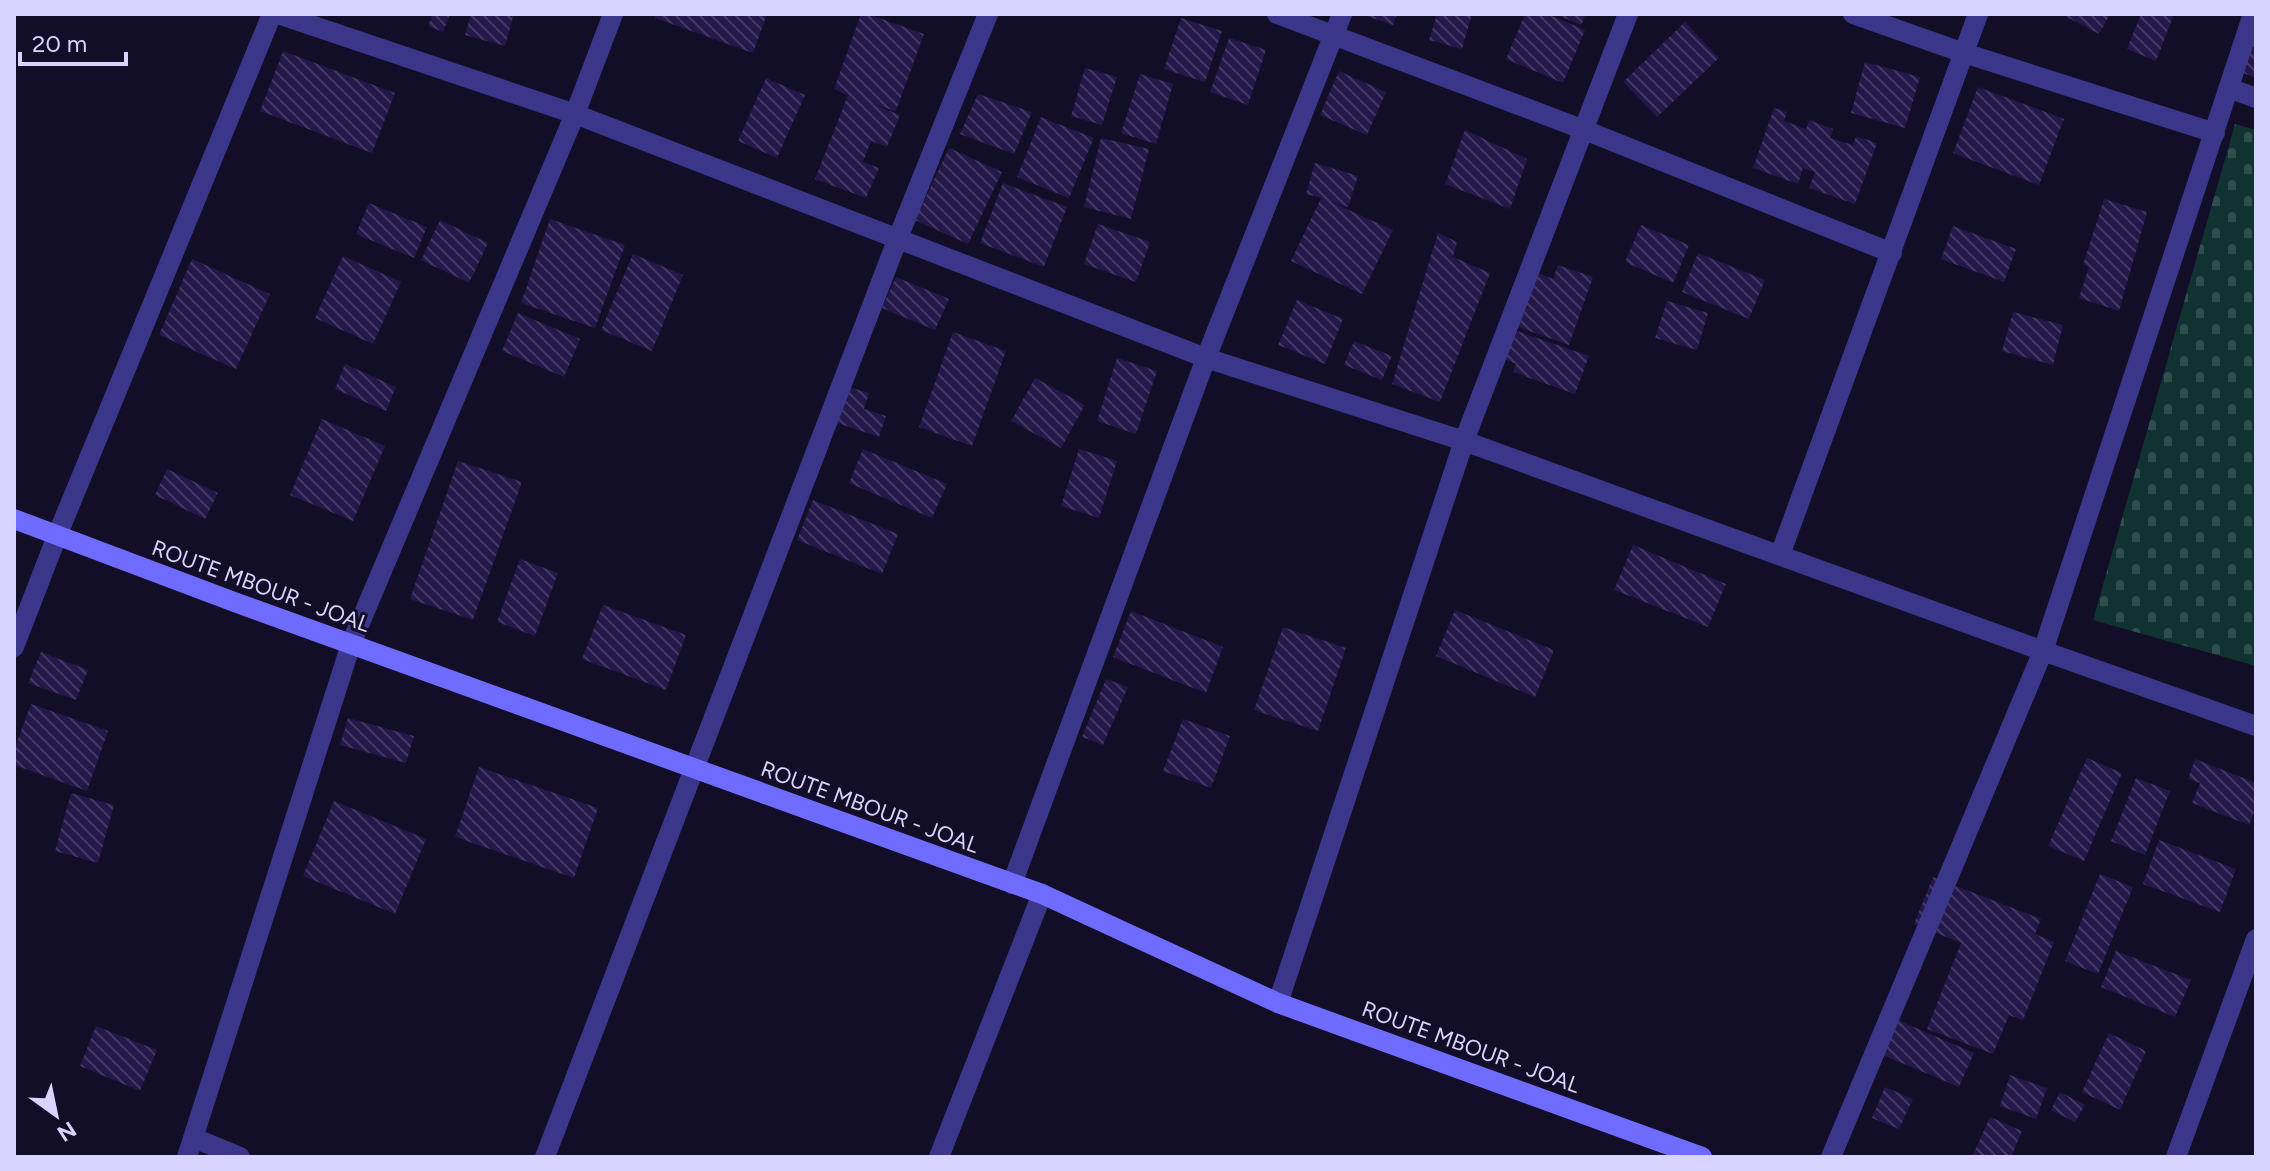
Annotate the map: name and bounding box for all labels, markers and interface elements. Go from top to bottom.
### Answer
scale bar [20,16,126,66]
text: 20 m [32,29,87,58]
street label: ROUTE MBOUR - JOAL [148,534,374,638]
street label: ROUTE MBOUR - JOAL [757,755,983,859]
street label: ROUTE MBOUR - JOAL [1358,995,1584,1099]
north arrow [16,1075,96,1155]
text: N [52,1115,81,1147]

